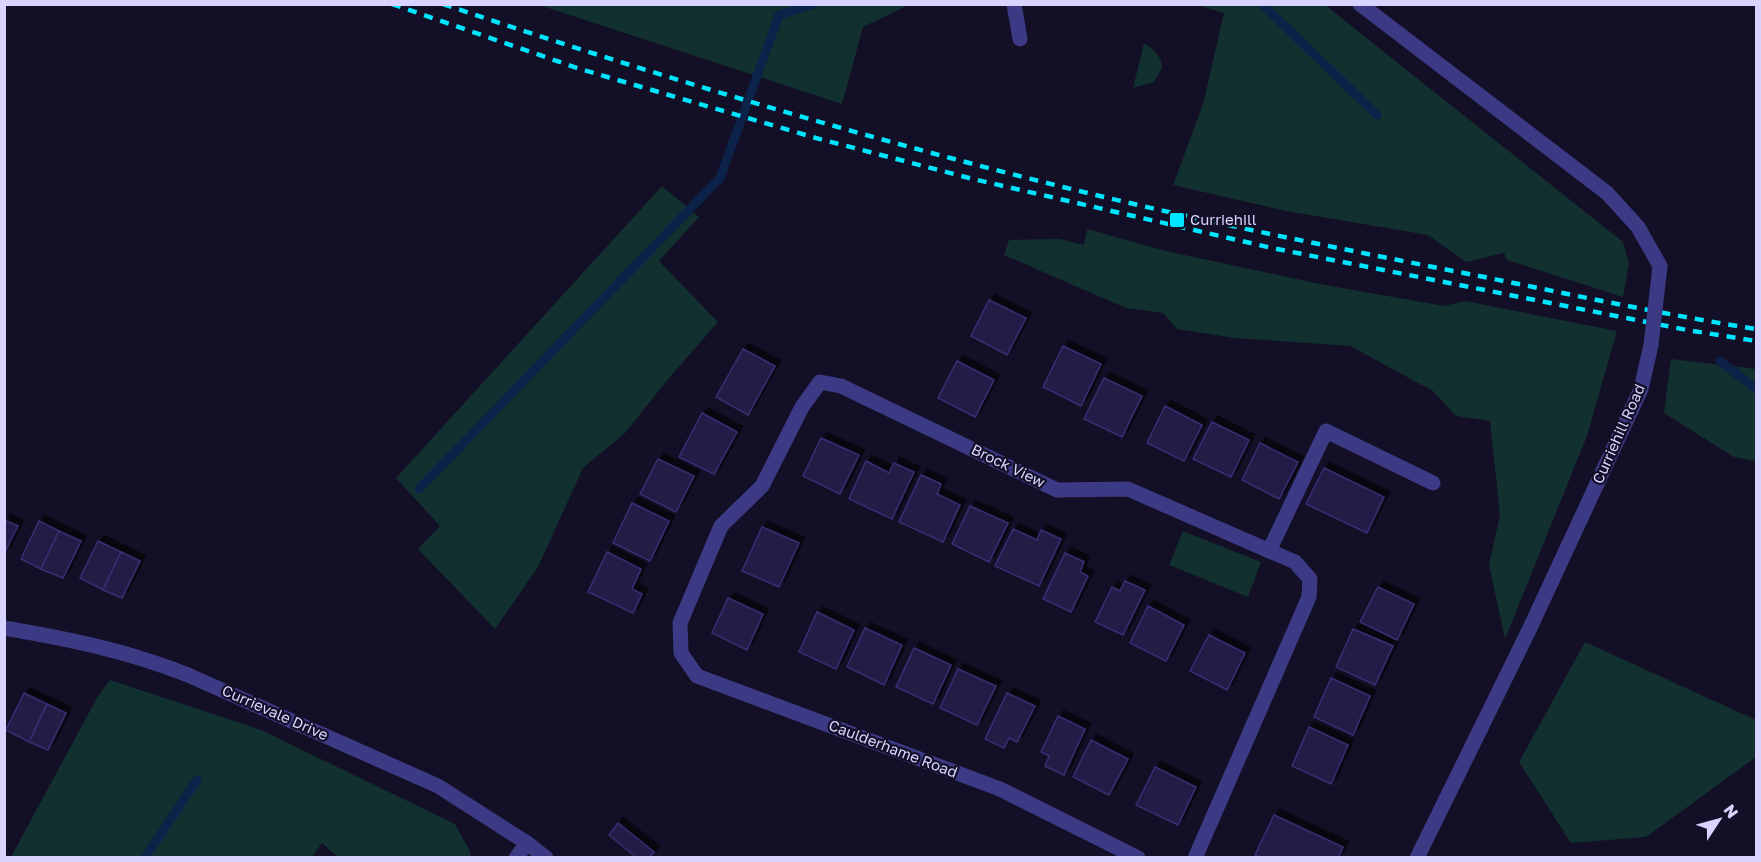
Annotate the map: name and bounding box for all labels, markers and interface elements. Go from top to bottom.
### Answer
place label: Curriehill [1190,210,1257,228]
marker: Curriehill [1168,211,1186,229]
street label: Curriehill Road [1588,381,1648,486]
street label: Brock View [969,439,1048,491]
street label: Currievale Drive [220,681,331,744]
street label: Caulderhame Road [826,715,960,781]
north arrow [1689,790,1749,850]
text: N [1719,800,1743,822]

